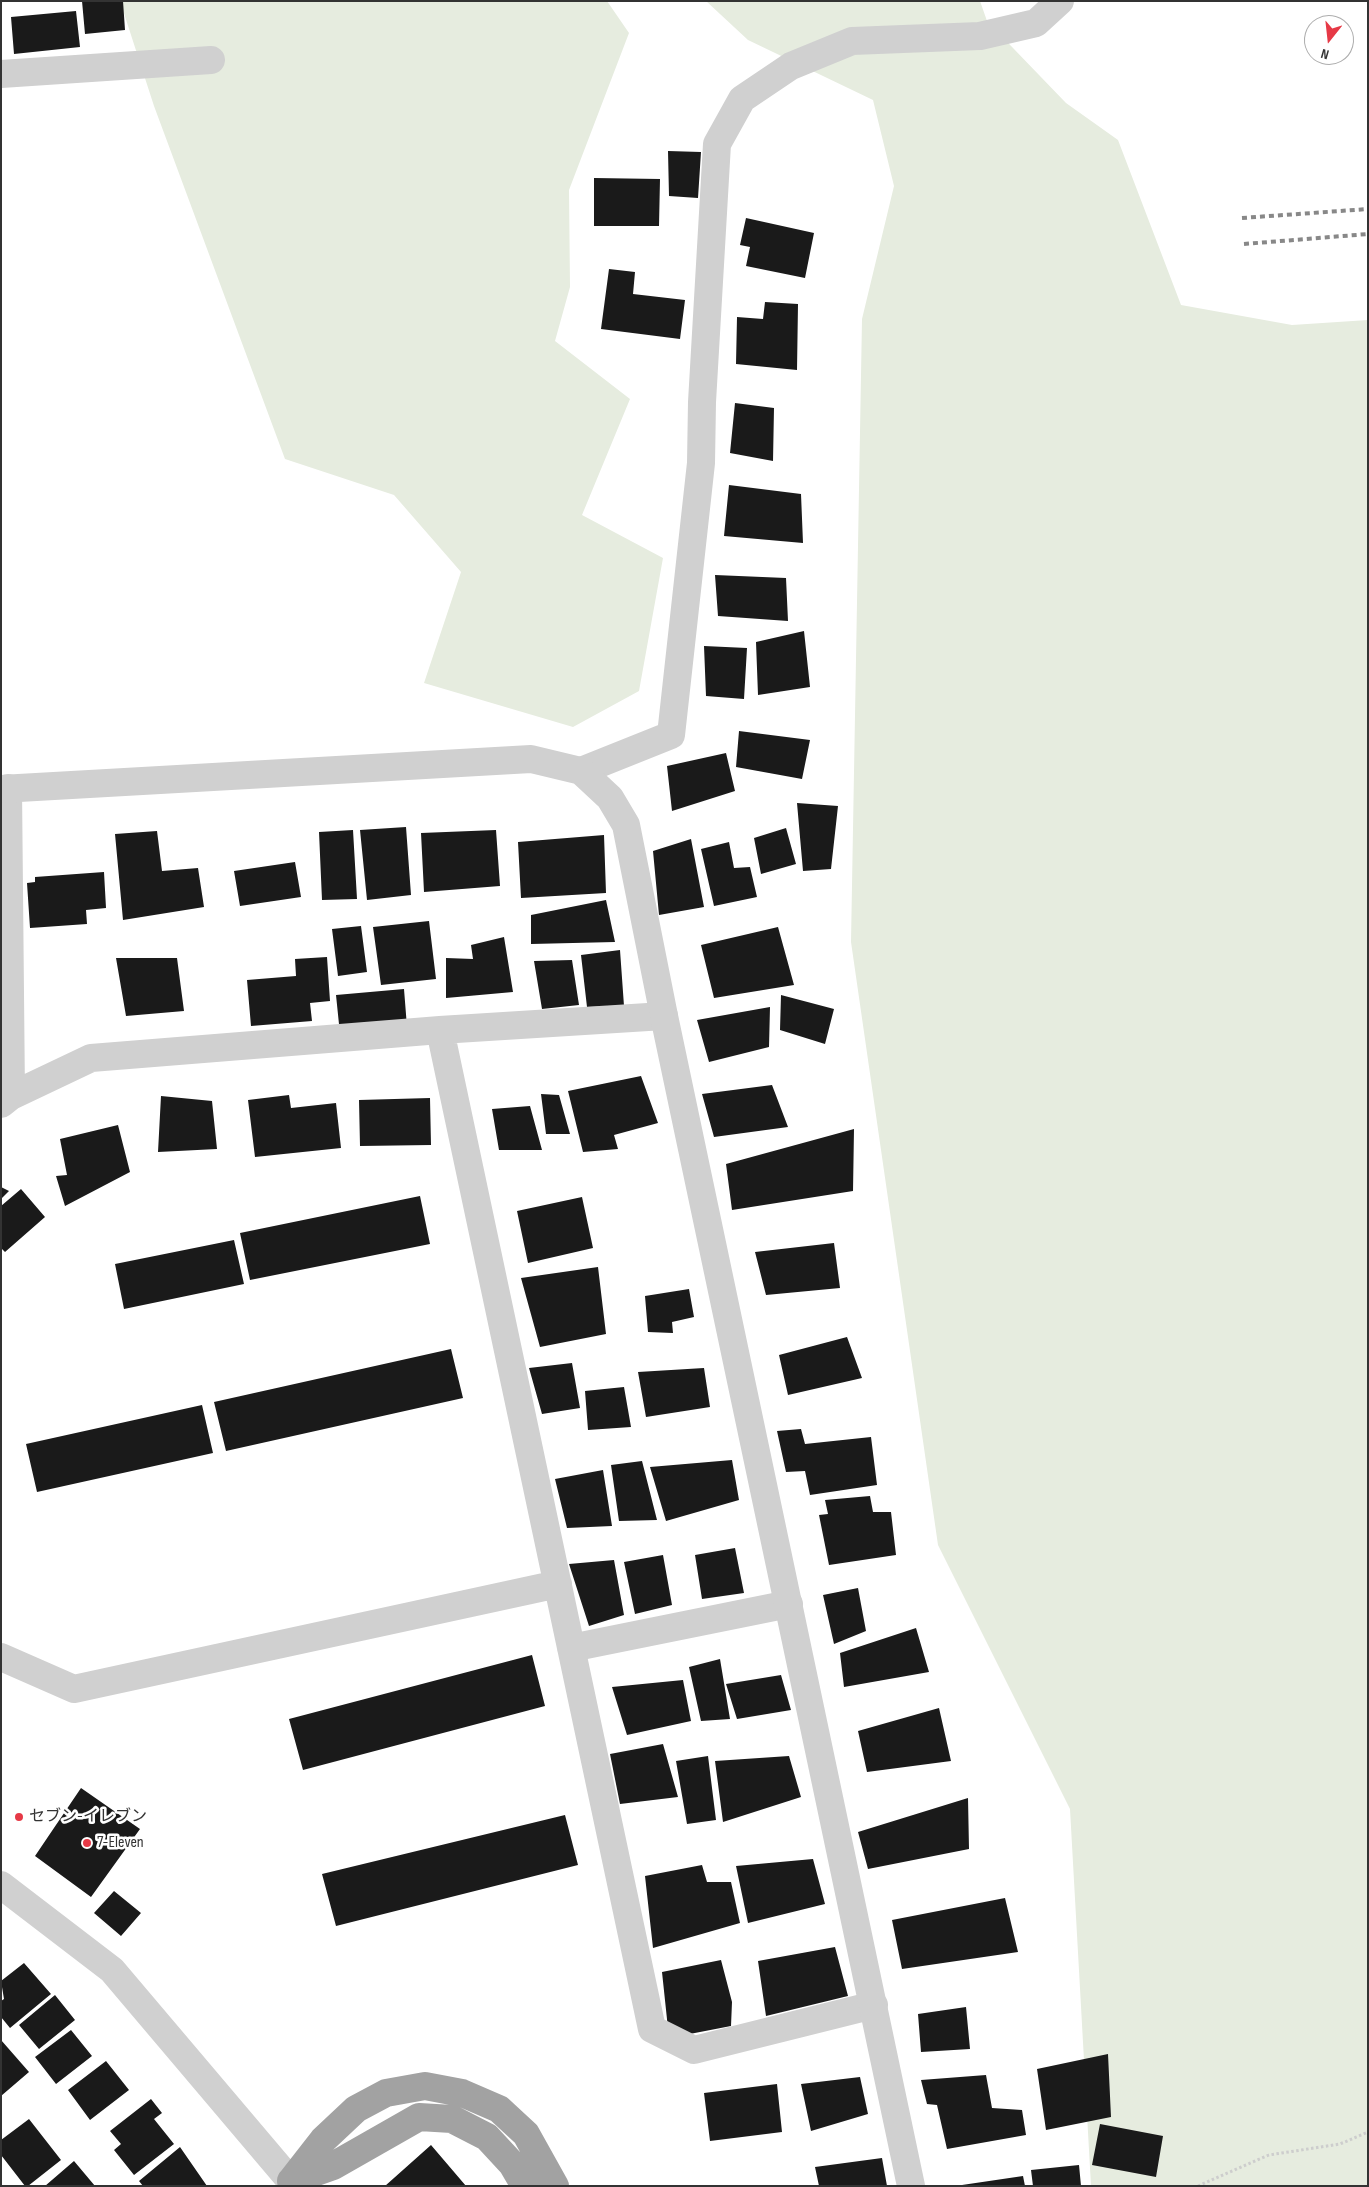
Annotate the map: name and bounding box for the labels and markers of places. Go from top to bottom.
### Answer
place label: セブン-イレブン [29,1807,147,1827]
marker: セブン-イレブン [13,1811,25,1823]
place label: 7-Eleven [97,1833,144,1853]
marker: 7-Eleven [81,1837,93,1849]

